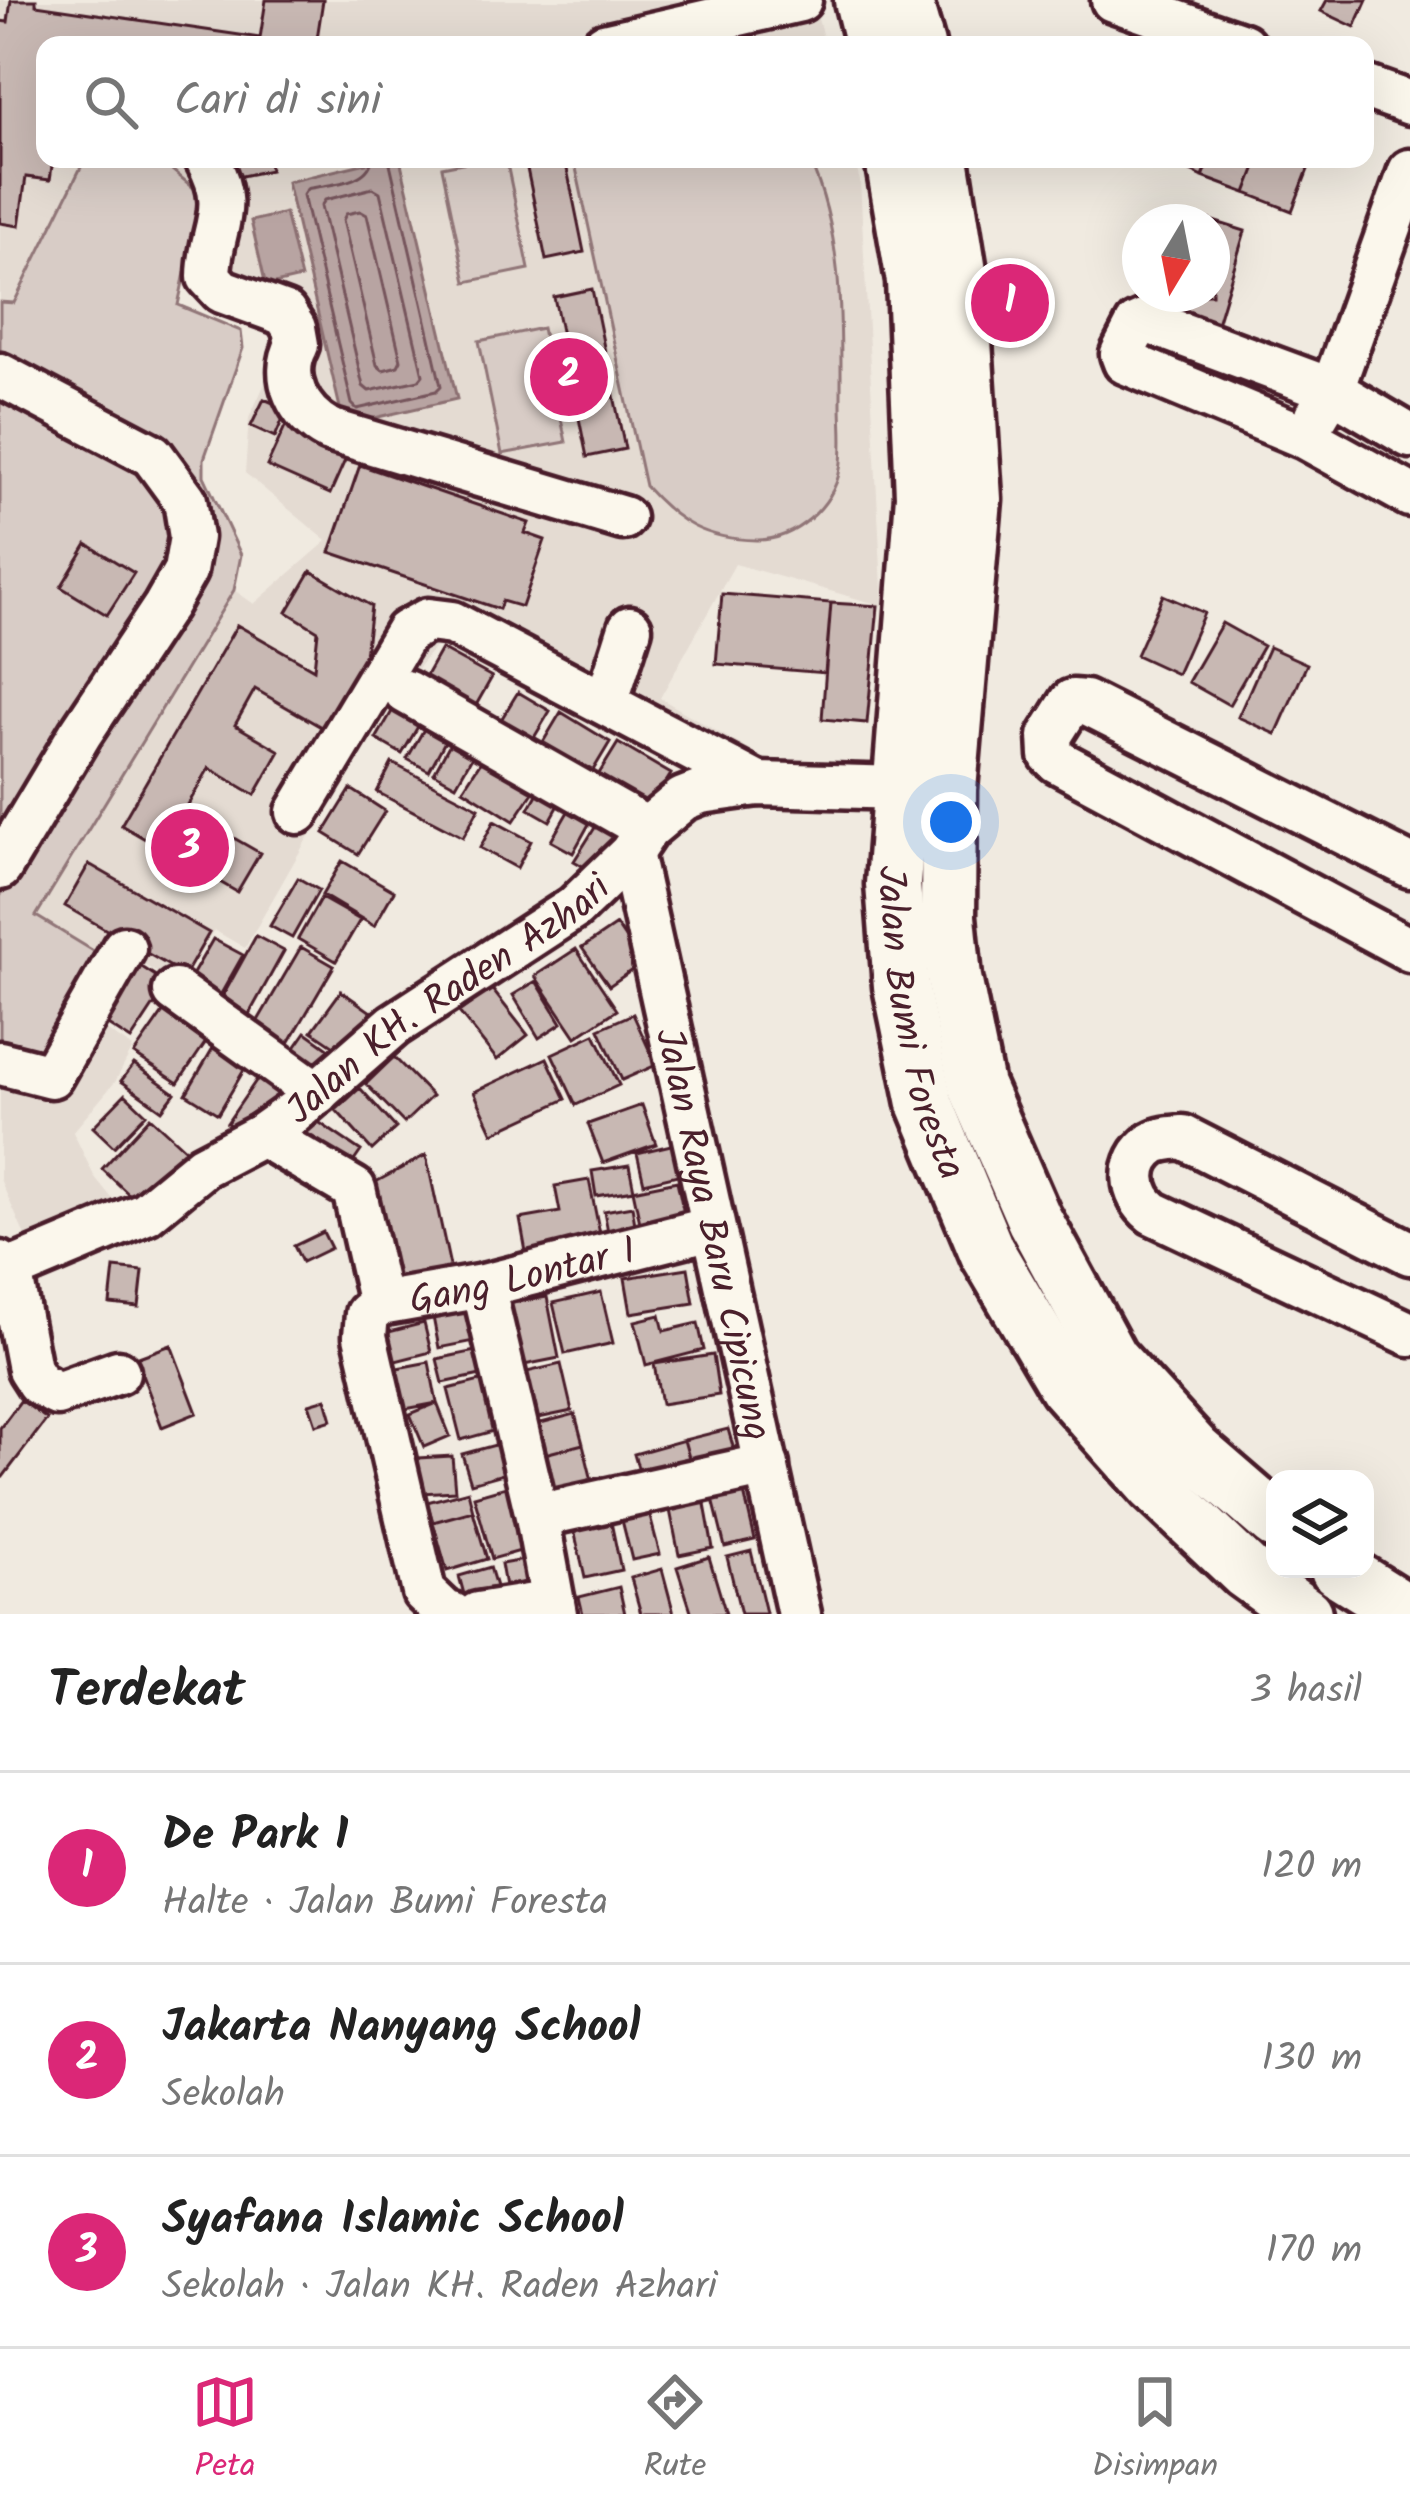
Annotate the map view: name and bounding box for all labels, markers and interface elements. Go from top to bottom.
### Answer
search box [36,36,1374,168]
text: Cari di sini [174,66,382,138]
icon: search [78,69,144,135]
north arrow [1122,204,1230,312]
pin: 1 [971,258,1049,348]
pin: 2 [530,332,608,422]
your location [921,792,981,852]
pin: 3 [151,803,229,893]
street label: Jalan KH. Raden Azhari [273,860,628,1141]
street label: Jalan Bumi Foresta [858,864,981,1190]
street label: Jalan Raya Baru Cipicung [636,1023,787,1447]
street label: Gang Lontar I [405,1221,643,1333]
map controls [1266,1470,1374,1578]
button: layers [1266,1470,1374,1578]
text: Terdekat [48,1652,246,1733]
text: 3 hasil [1249,1661,1362,1723]
text: De Park 1 [162,1801,348,1873]
text: 1 [81,1837,93,1899]
text: 120 m [1261,1837,1362,1899]
text: Halte · Jalan Bumi Foresta [162,1873,608,1935]
text: Jakarta Nanyang School [162,1993,641,2065]
text: 2 [76,2029,98,2091]
text: 130 m [1261,2029,1362,2091]
text: Sekolah [162,2065,285,2127]
text: Syafana Islamic School [162,2185,624,2257]
text: 3 [76,2221,98,2283]
text: 170 m [1266,2221,1362,2283]
text: Sekolah · Jalan KH. Raden Azhari [162,2257,717,2319]
tab: Peta [192,2369,258,2494]
tab: Rute [642,2369,708,2494]
tab: Disimpan [1092,2369,1218,2494]

